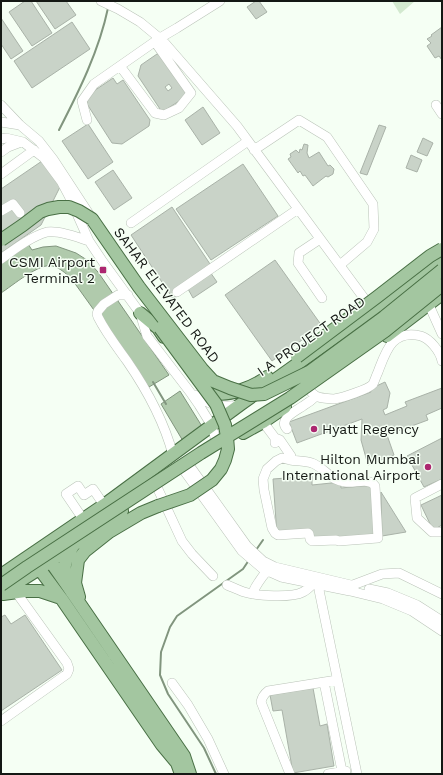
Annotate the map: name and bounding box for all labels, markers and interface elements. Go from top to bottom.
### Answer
street label: SAHAR ELEVATED ROAD [111,224,223,366]
place label: CSMI Airport Terminal 2 [9,254,95,286]
marker: CSMI Airport Terminal 2 [98,265,108,275]
street label: I A PROJECT ROAD [254,293,368,379]
place label: Hyatt Regency [322,421,419,437]
marker: Hyatt Regency [309,424,319,434]
place label: Hilton Mumbai International Airport [282,451,420,483]
marker: Hilton Mumbai International Airport [423,462,433,472]

